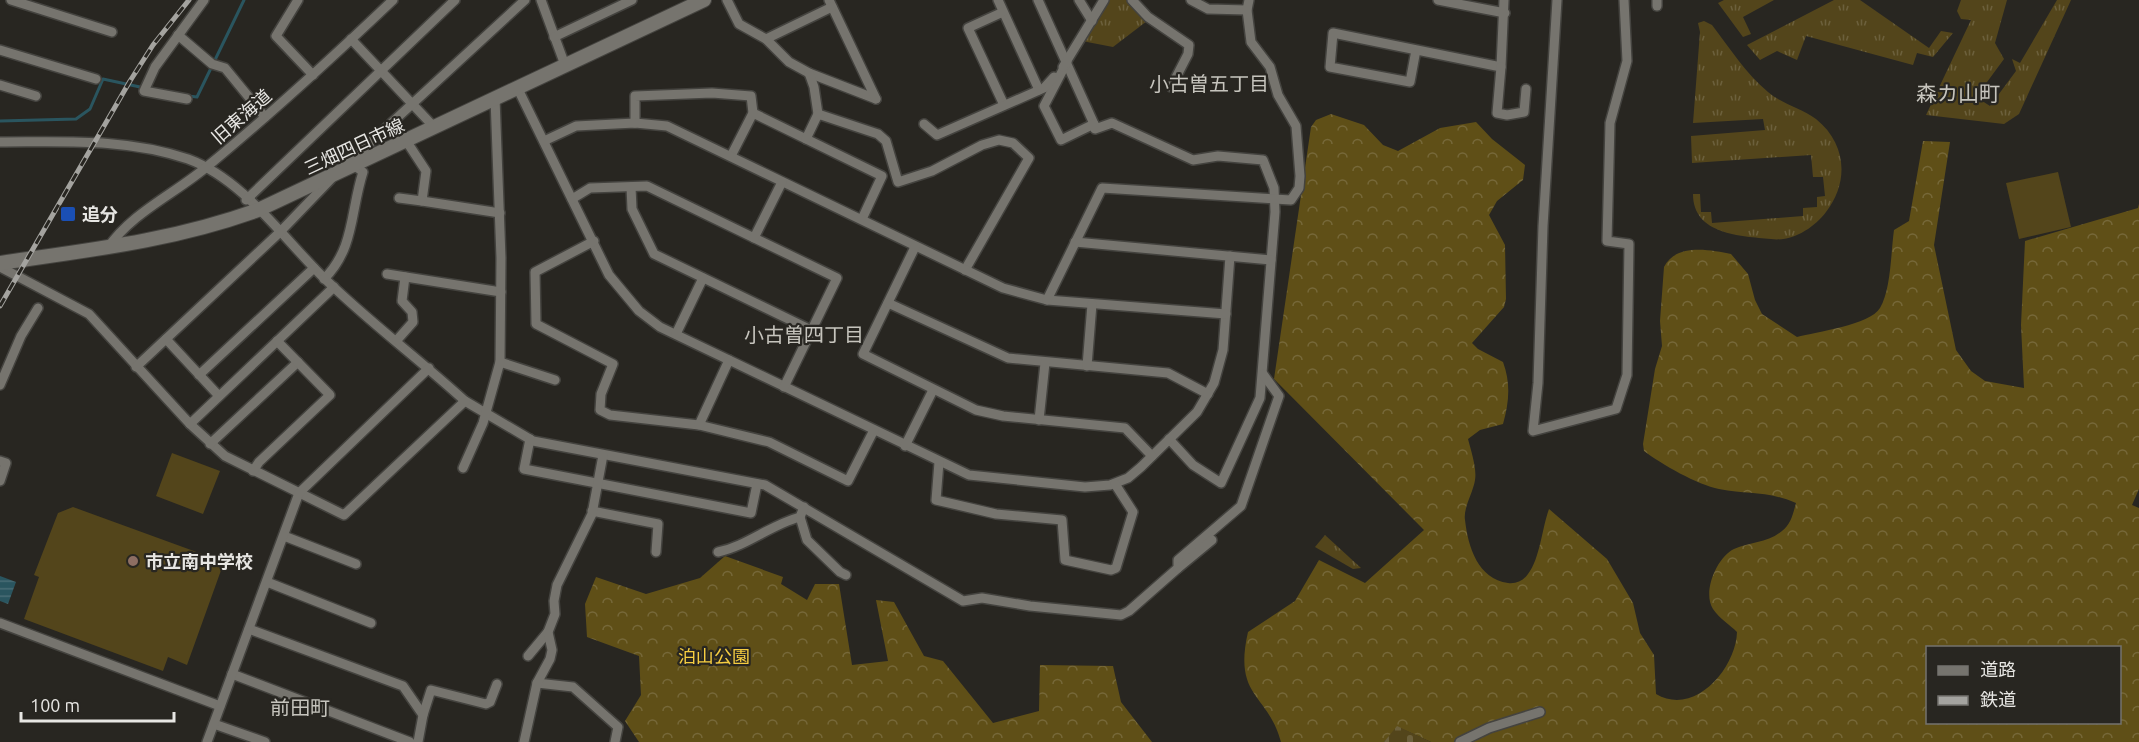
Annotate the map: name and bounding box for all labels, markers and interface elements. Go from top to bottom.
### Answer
district label: 小古曽五丁目 [1149,72,1269,95]
district label: 森カ山町 [1916,81,2000,105]
street label: 旧東海道 [207,85,275,147]
street label: 三畑四日市線 [301,114,407,178]
place label: 追分 [82,204,118,224]
marker: 追分 [59,205,77,223]
district label: 小古曽四丁目 [744,323,864,346]
place label: 市立南中学校 [145,551,253,571]
marker: 市立南中学校 [126,554,140,568]
park label: 泊山公園 [678,646,750,666]
legend [1926,646,2121,724]
text: 道路 [1980,659,2016,679]
scale bar [21,685,174,723]
text: 鉄道 [1980,689,2016,709]
text: 100 m [30,695,80,715]
district label: 前田町 [270,696,330,719]

